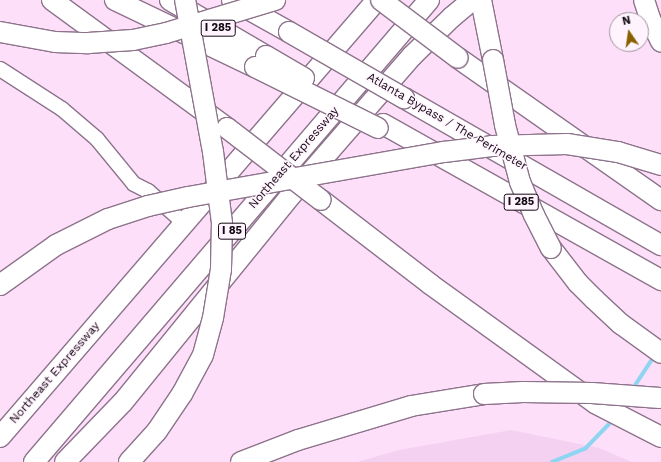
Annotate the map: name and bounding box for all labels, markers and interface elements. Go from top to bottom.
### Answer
north arrow [609,12,649,52]
text: N [621,14,632,28]
road number: I 285 [200,19,236,37]
street label: Atlanta Bypass / The Perimeter [364,70,530,174]
street label: Northeast Expressway [246,104,342,212]
road number: I 285 [503,193,539,211]
road number: I 85 [218,222,246,240]
street label: Northeast Expressway [7,319,103,427]

